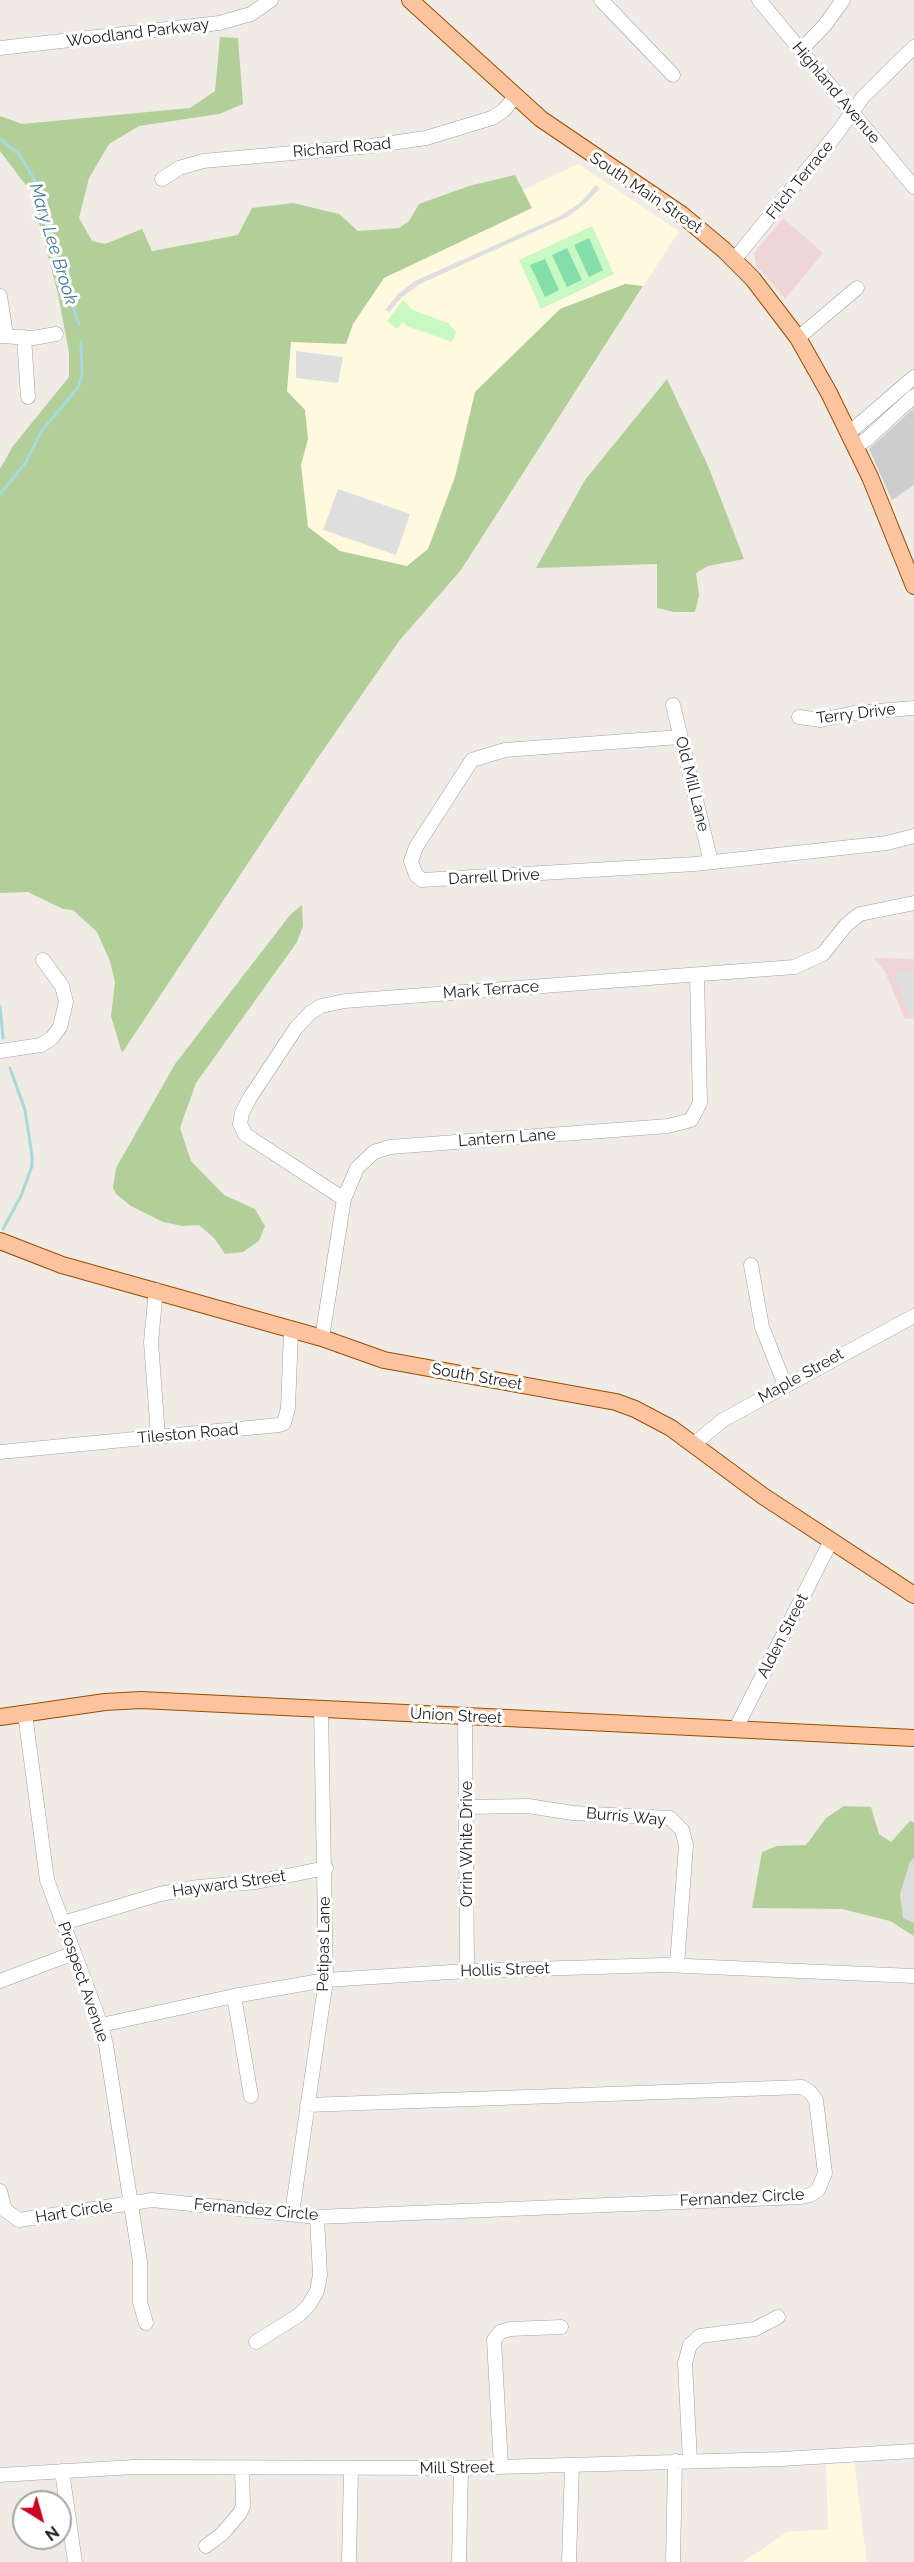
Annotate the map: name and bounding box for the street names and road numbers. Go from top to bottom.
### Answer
street label: Woodland Parkway [66,15,210,51]
street label: Highland Avenue [788,38,884,148]
street label: Richard Road [292,134,392,162]
street label: Fitch Terrace [762,137,838,223]
street label: South Main Street [586,148,706,238]
street label: Terry Drive [815,700,897,728]
street label: Old Mill Lane [671,734,713,834]
street label: Darrell Drive [448,865,540,889]
street label: Mark Terrace [442,977,540,1003]
street label: Lantern Lane [458,1125,556,1151]
street label: Maple Street [755,1345,847,1407]
street label: South Street [430,1360,524,1394]
street label: Tileston Road [137,1420,239,1448]
street label: Alden Street [753,1591,813,1681]
street label: Union Street [410,1704,502,1728]
street label: Orrin White Drive [457,1781,477,1907]
street label: Burris Way [585,1804,667,1830]
street label: Hayward Street [171,1867,287,1901]
street label: Petipas Lane [314,1896,334,1992]
street label: Prospect Avenue [53,1919,113,2045]
street label: Hollis Street [460,1959,550,1981]
street label: Fernandez Circle [679,2185,805,2211]
street label: Fernandez Circle [193,2195,319,2225]
street label: Hart Circle [34,2196,114,2228]
street label: Mill Street [420,2458,494,2478]

